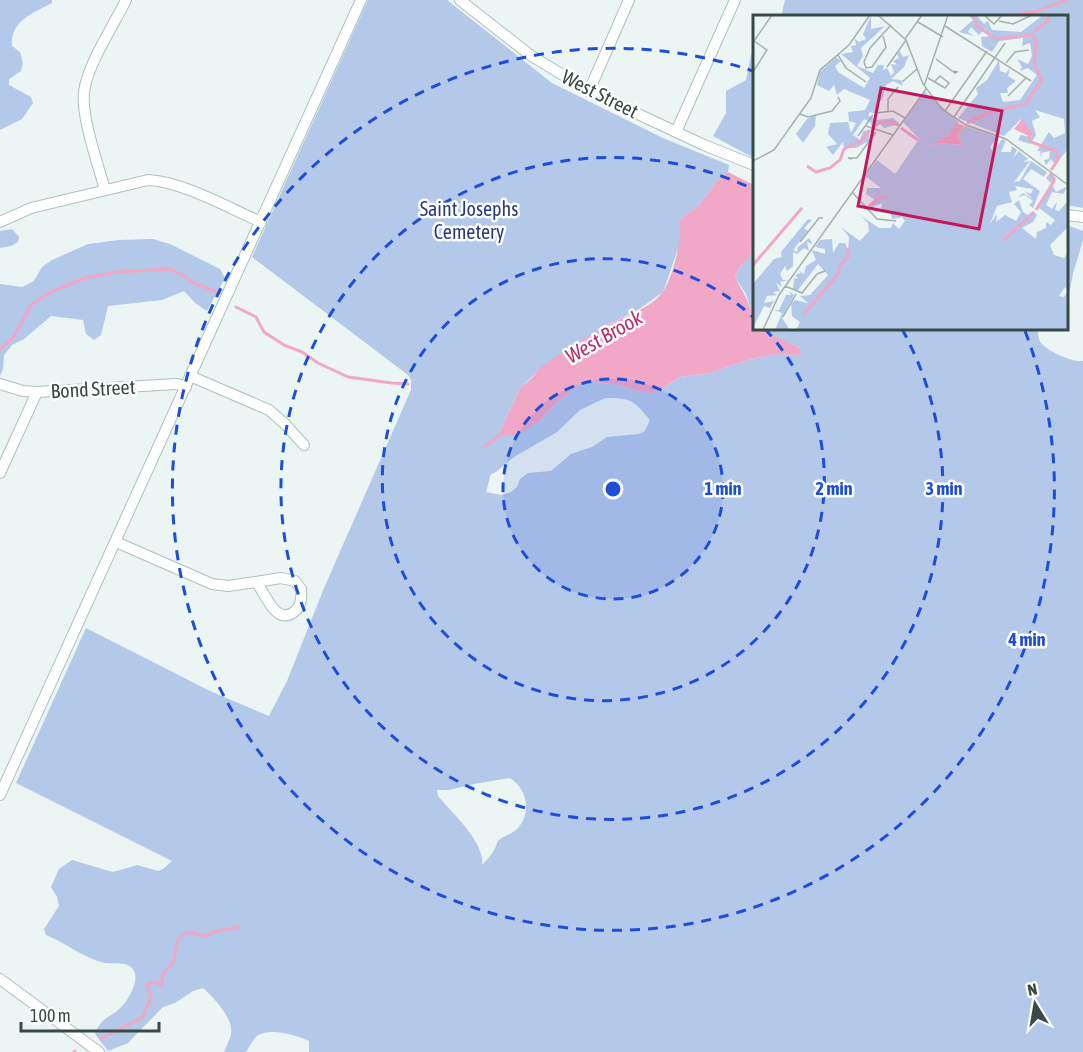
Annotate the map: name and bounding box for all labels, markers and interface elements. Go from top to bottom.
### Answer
inset map [753,15,1068,330]
street label: West Street [558,65,642,123]
park label: Saint Josephs Cemetery [420,197,518,243]
water label: West Brook [561,304,647,368]
street label: Bond Street [50,375,136,402]
text: 1 min [705,478,742,499]
text: 2 min [816,478,853,499]
text: 3 min [926,478,963,499]
centre of rings [603,479,623,499]
text: 4 min [1008,629,1046,650]
north arrow [1005,974,1065,1034]
text: N [1026,980,1038,999]
scale bar [21,995,159,1033]
text: 100 m [30,1005,71,1026]

